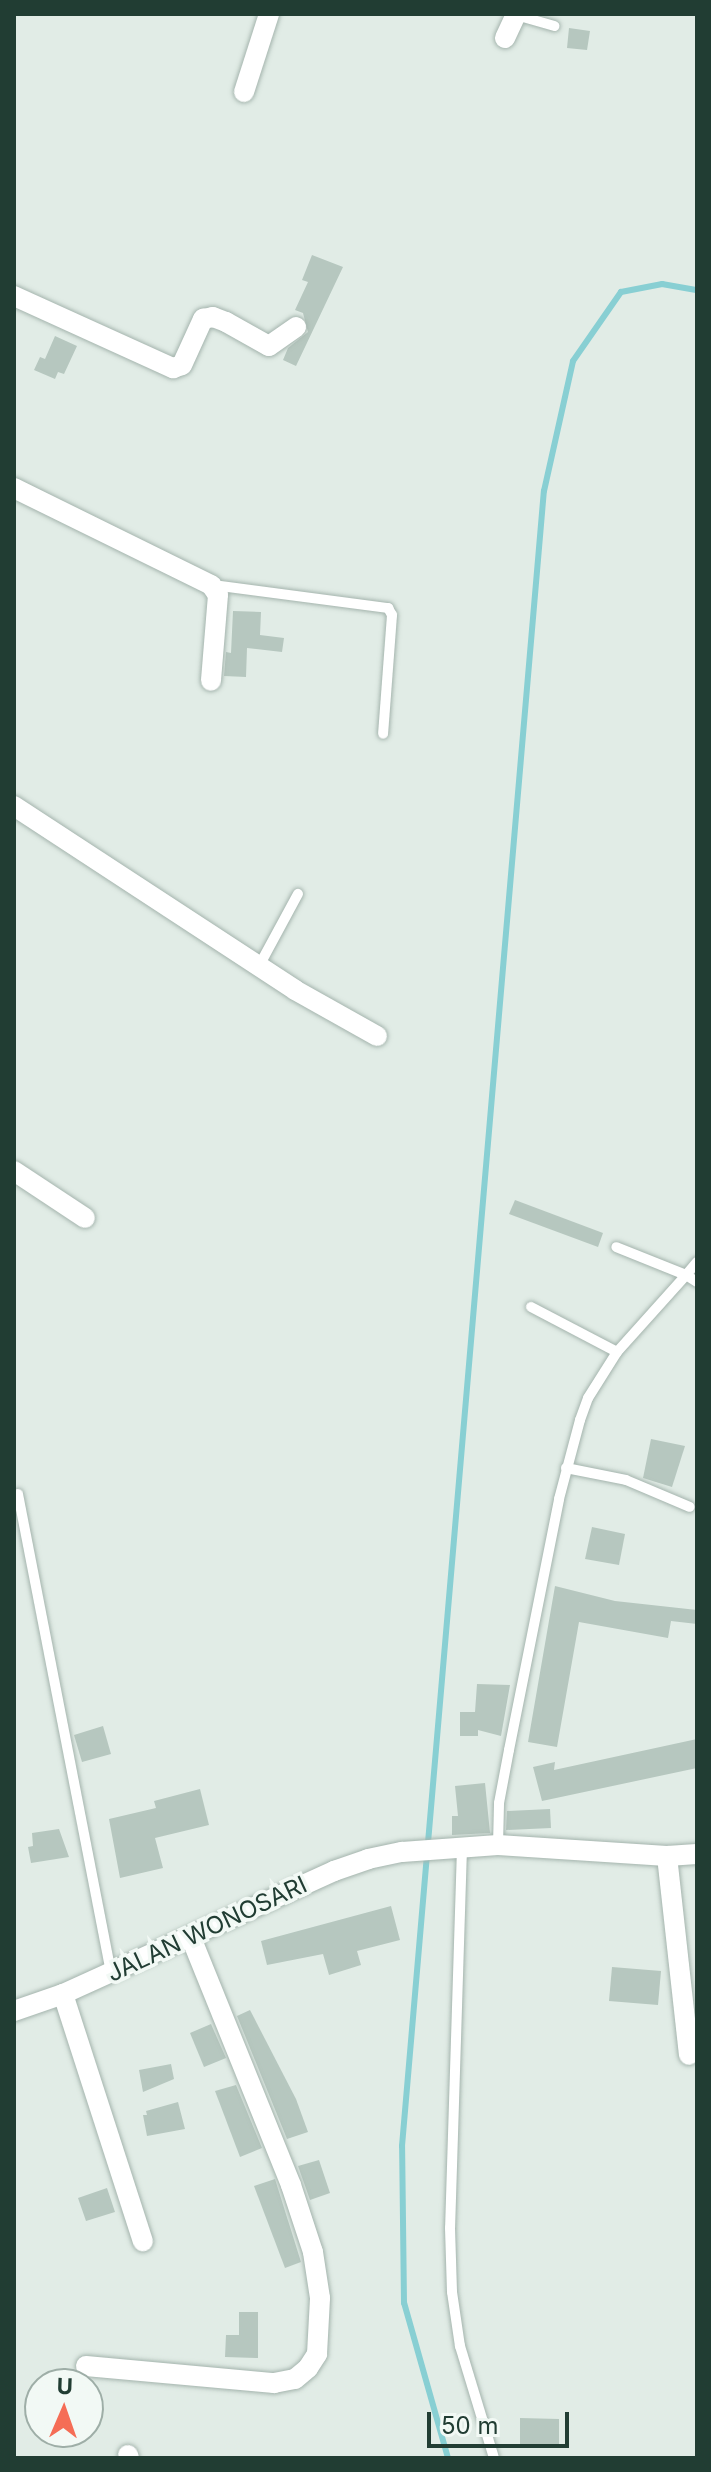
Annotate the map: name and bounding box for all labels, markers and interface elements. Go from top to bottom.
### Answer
street label: JALAN WONOSARI [103,1870,311,1988]
north arrow [24,2368,104,2448]
text: U [56,2373,73,2399]
scale bar [431,2396,573,2446]
text: 50 m [441,2411,499,2440]

